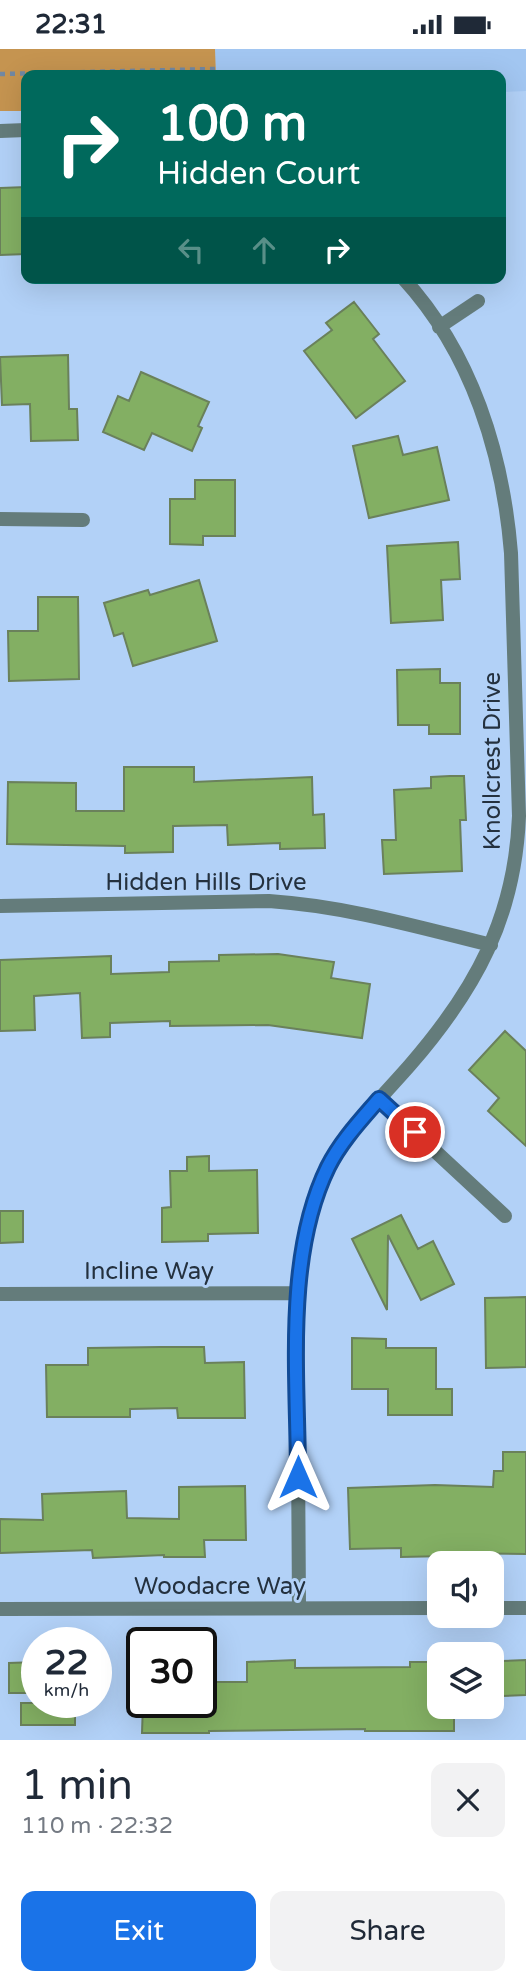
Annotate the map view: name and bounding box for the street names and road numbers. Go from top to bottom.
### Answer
street label: Knollcrest Drive [478,672,507,850]
street label: Hidden Hills Drive [105,868,307,897]
street label: Incline Way [84,1257,214,1286]
street label: Woodacre Way [134,1572,306,1601]

